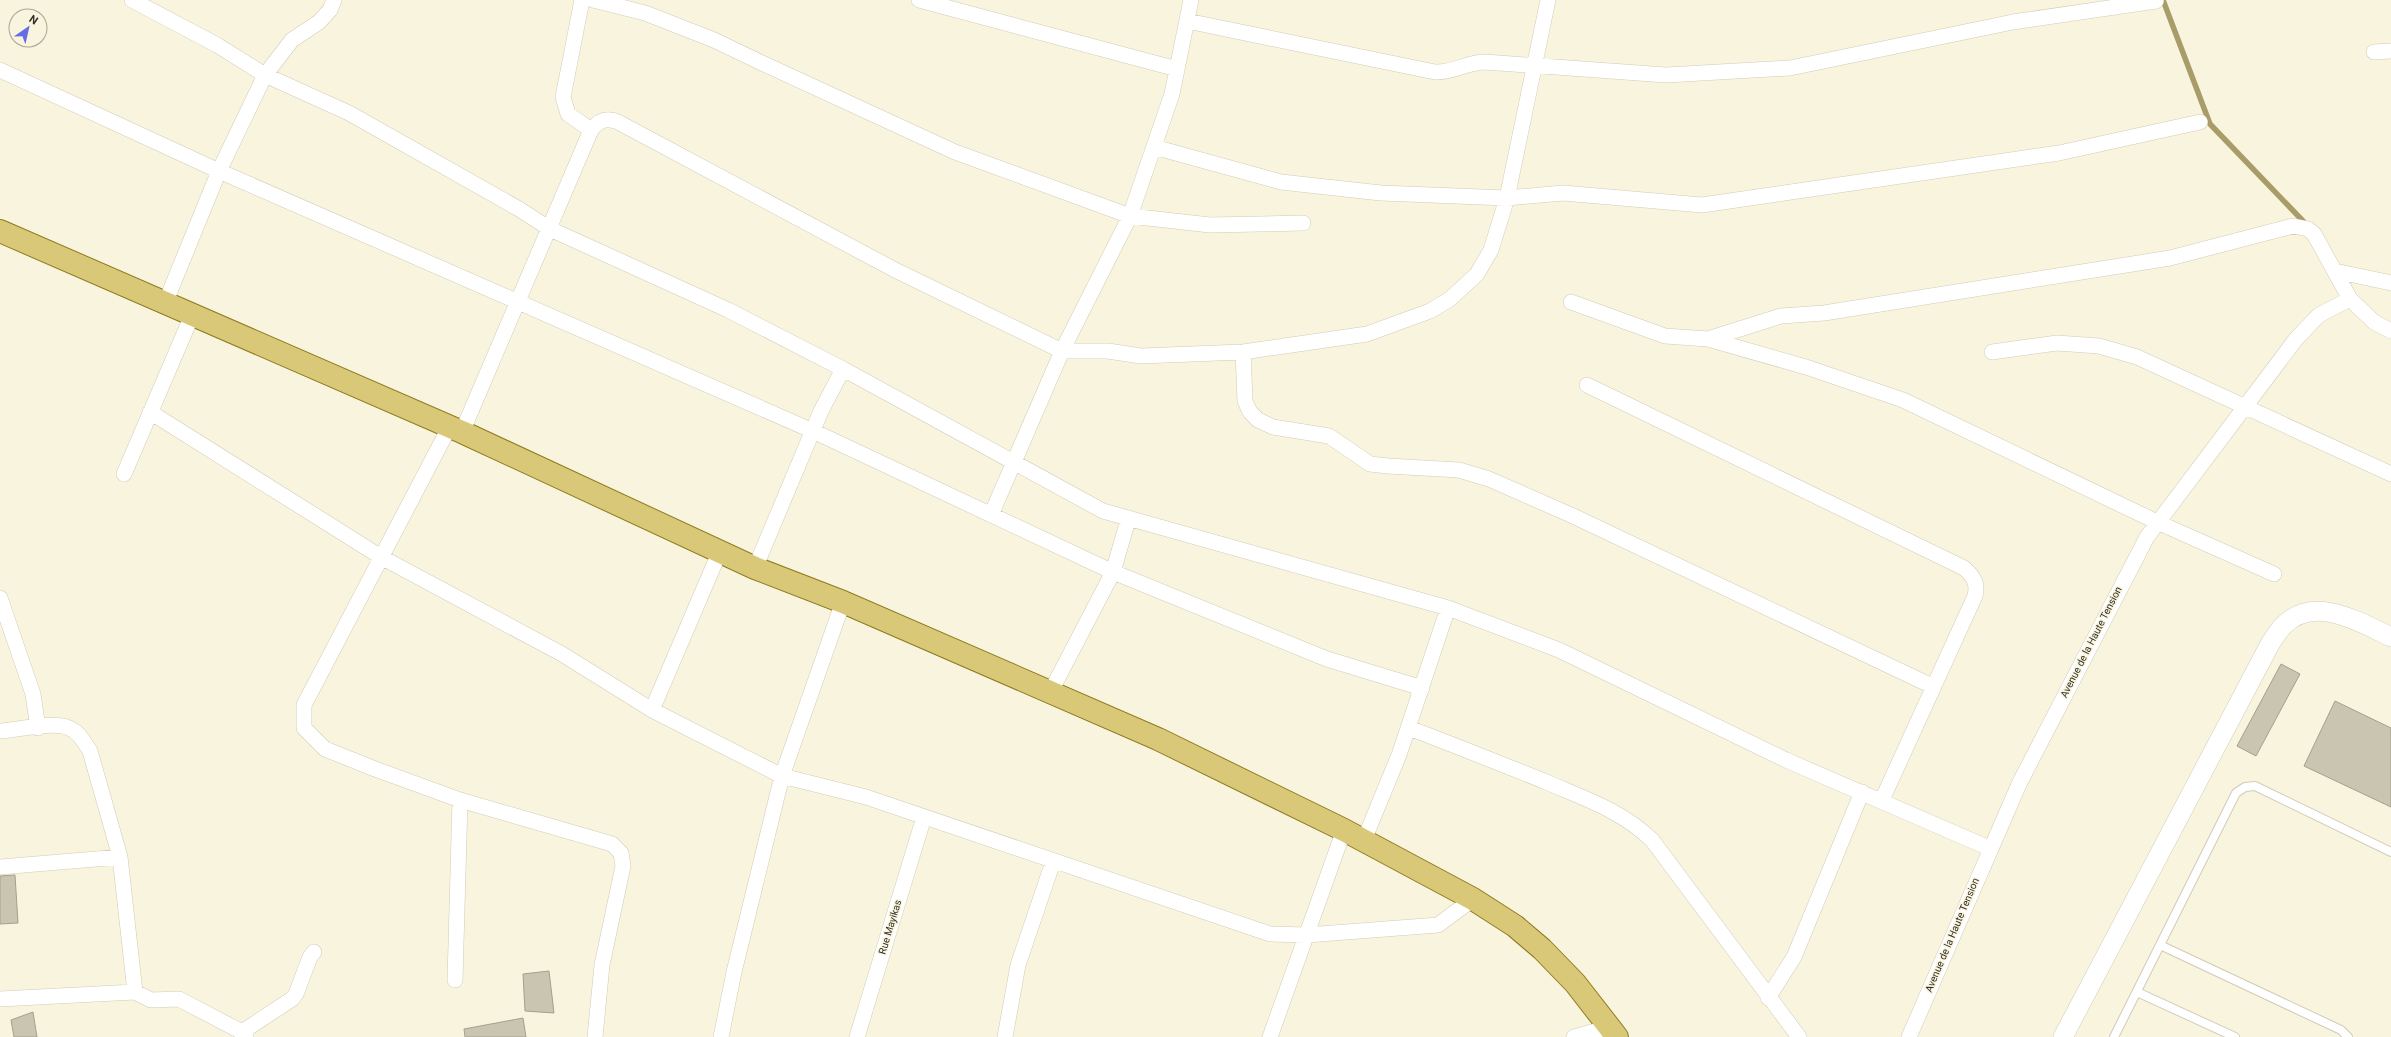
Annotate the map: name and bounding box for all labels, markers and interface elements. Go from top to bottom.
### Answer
north arrow [8,8,48,48]
text: N [26,13,40,28]
street label: Avenue de la Haute Tension [2058,585,2124,699]
street label: Avenue de la Haute Tension [1923,876,1981,994]
street label: Rue Mayikas [876,898,904,956]

